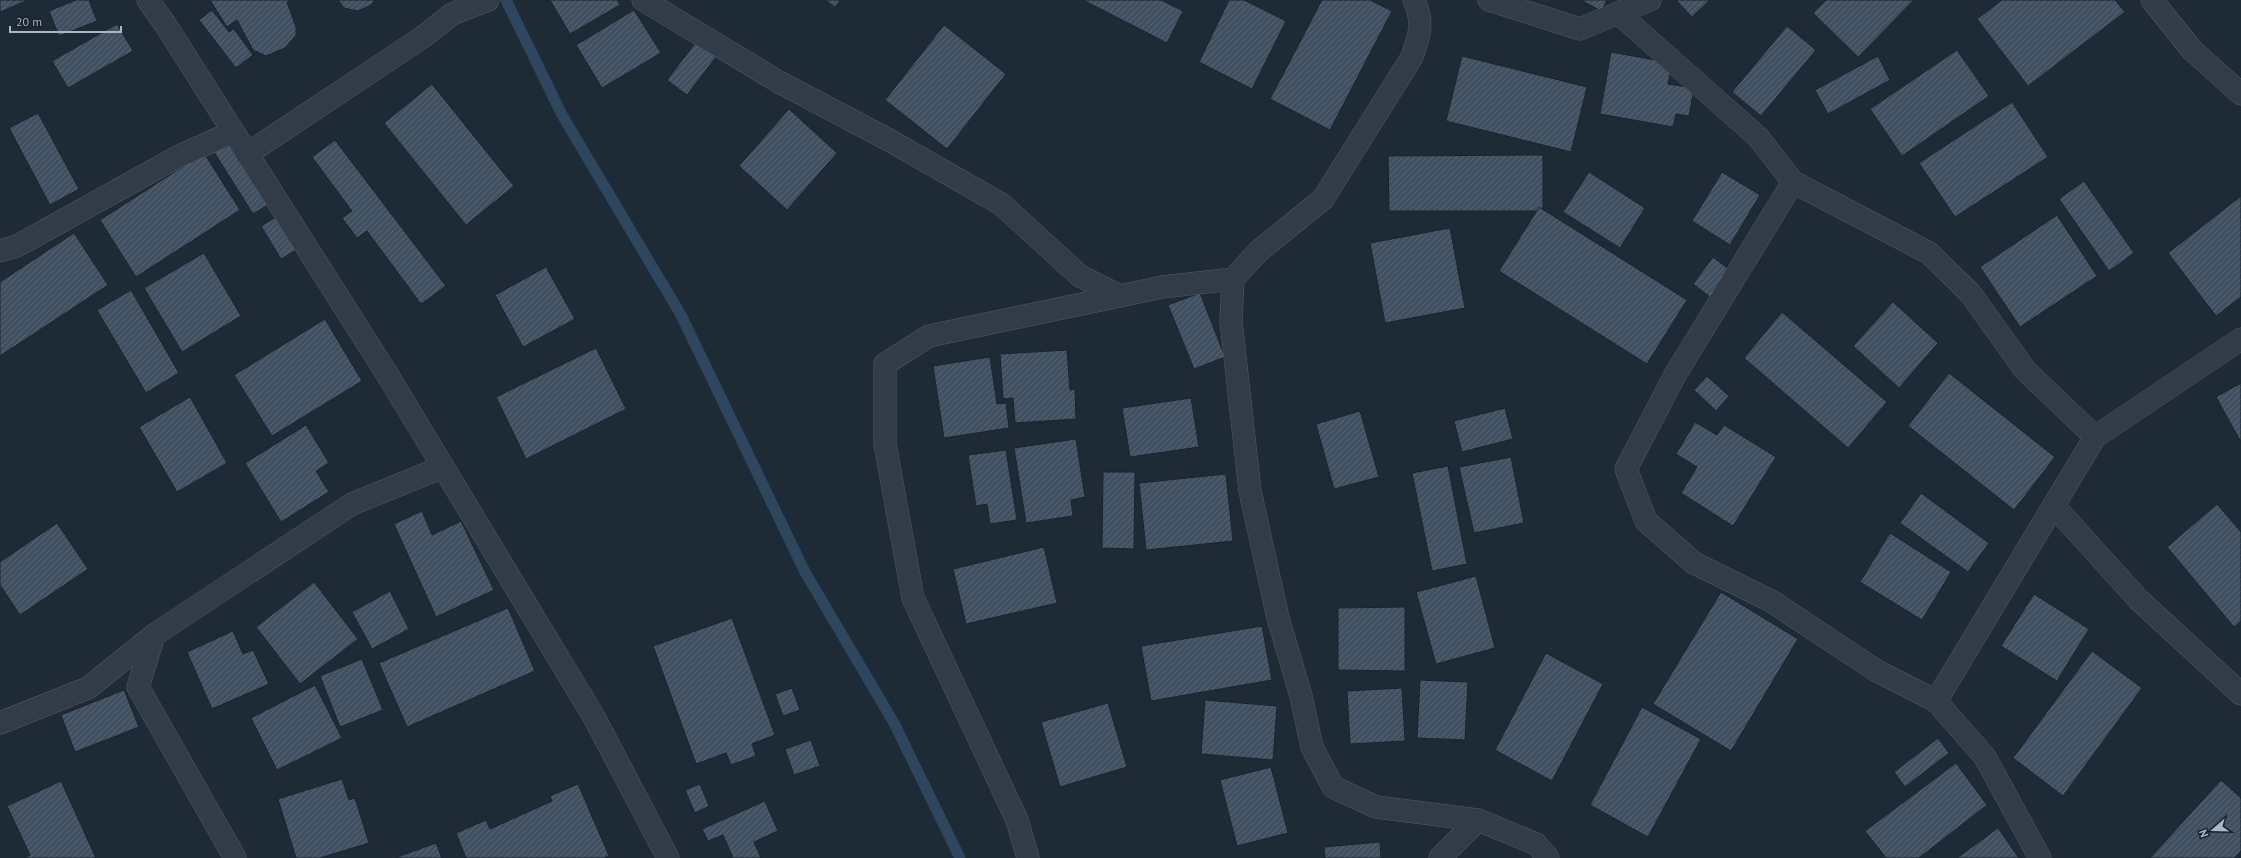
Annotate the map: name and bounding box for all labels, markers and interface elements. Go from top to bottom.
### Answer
scale bar [10,8,121,34]
text: 20 m [16,14,42,29]
north arrow [2193,810,2233,850]
text: N [2196,828,2211,839]

